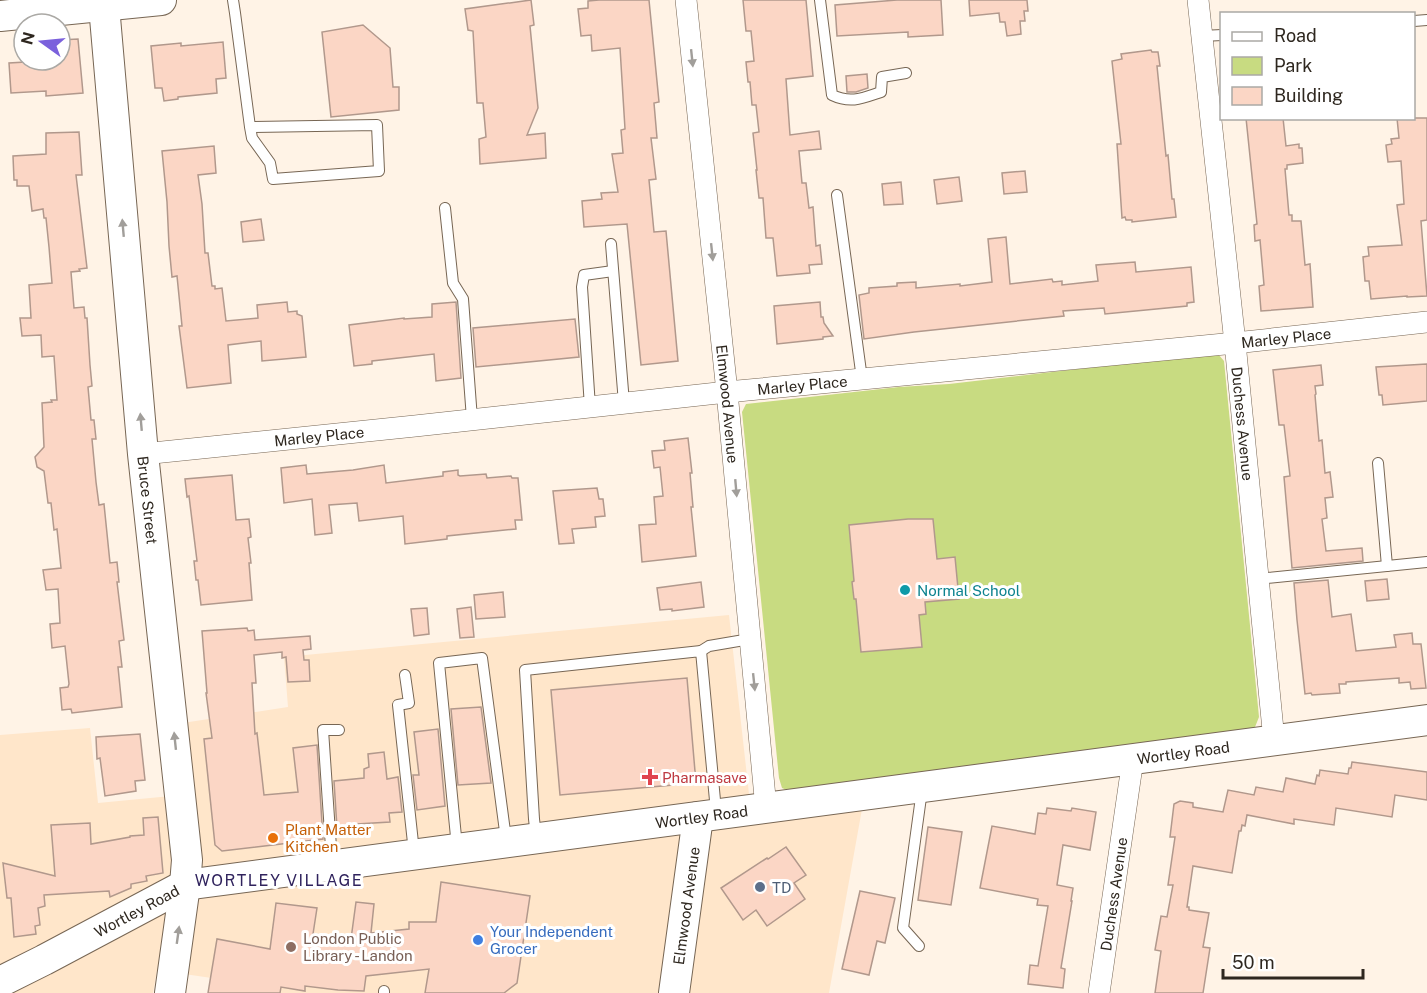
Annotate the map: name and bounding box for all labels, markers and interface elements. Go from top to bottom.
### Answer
north arrow [12,12,72,72]
legend [1220,12,1415,120]
text: Road [1274,25,1317,46]
text: N [17,30,39,47]
one-way arrow [687,49,697,68]
text: Park [1274,55,1312,76]
text: Building [1274,85,1343,106]
one-way arrow [119,218,128,237]
one-way arrow [707,243,717,262]
street label: Marley Place [1240,324,1332,351]
street label: Elmwood Avenue [714,344,742,464]
street label: Duchess Avenue [1229,366,1257,481]
street label: Marley Place [756,372,848,398]
one-way arrow [136,413,145,432]
street label: Marley Place [273,423,365,449]
street label: Bruce Street [135,455,161,545]
one-way arrow [731,478,741,497]
place label: Normal School [917,582,1020,599]
marker: Normal School [898,583,912,597]
one-way arrow [749,673,759,692]
one-way arrow [170,732,179,751]
street label: Wortley Road [1136,738,1231,767]
place label: Pharmasave [662,769,747,786]
marker: Pharmasave [643,770,657,784]
street label: Wortley Road [654,802,749,831]
place label: Plant Matter Kitchen [285,821,372,855]
marker: Plant Matter Kitchen [266,831,280,845]
street label: Duchess Avenue [1097,836,1130,952]
street label: Elmwood Avenue [669,846,702,966]
district label: WORTLEY VILLAGE [195,871,363,890]
place label: TD [772,879,791,896]
marker: TD [753,880,767,894]
street label: Wortley Road [91,881,182,940]
place label: Your Independent Grocer [490,923,613,957]
one-way arrow [173,925,182,944]
place label: London Public Library - Landon [303,930,413,964]
marker: Your Independent Grocer [471,933,485,947]
marker: London Public Library - Landon [284,940,298,954]
scale bar [1223,942,1362,980]
text: 50 m [1232,952,1275,973]

